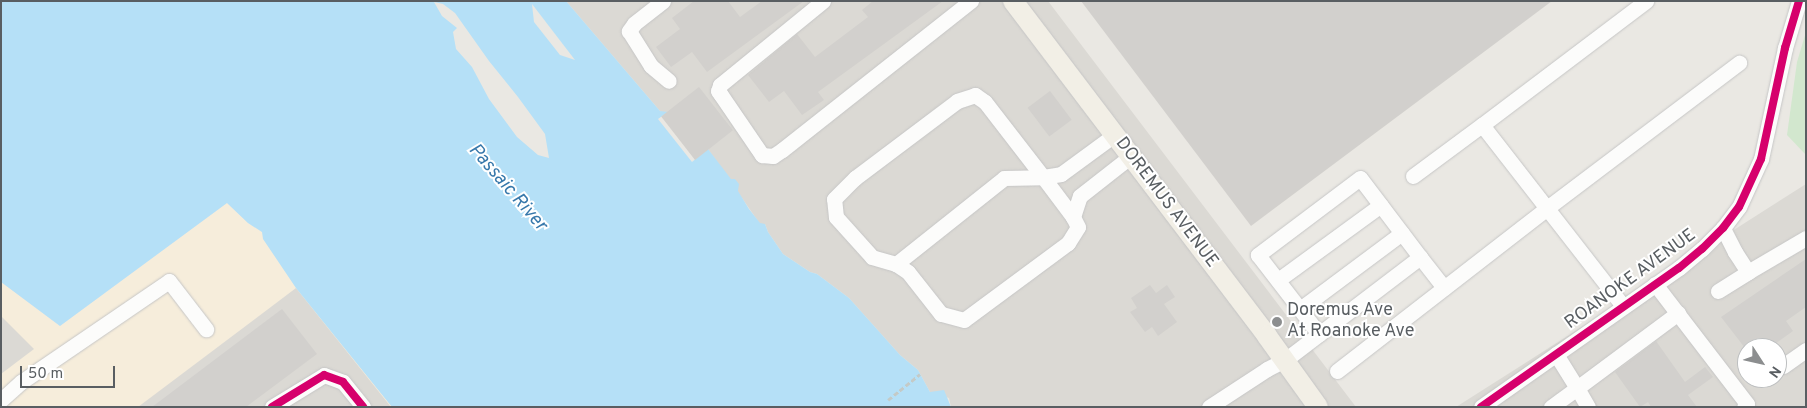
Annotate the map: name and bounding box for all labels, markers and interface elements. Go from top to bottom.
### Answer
street label: DOREMUS AVENUE [1110,133,1222,273]
water label: Passaic River [463,139,551,237]
street label: ROANOKE AVENUE [1561,225,1701,335]
place label: Doremus Ave At Roanoke Ave [1287,301,1415,344]
marker: Doremus Ave At Roanoke Ave [1271,316,1283,328]
north arrow [1737,338,1787,388]
scale bar [22,356,118,388]
text: N [1764,362,1784,380]
text: 50 m [28,365,63,384]

